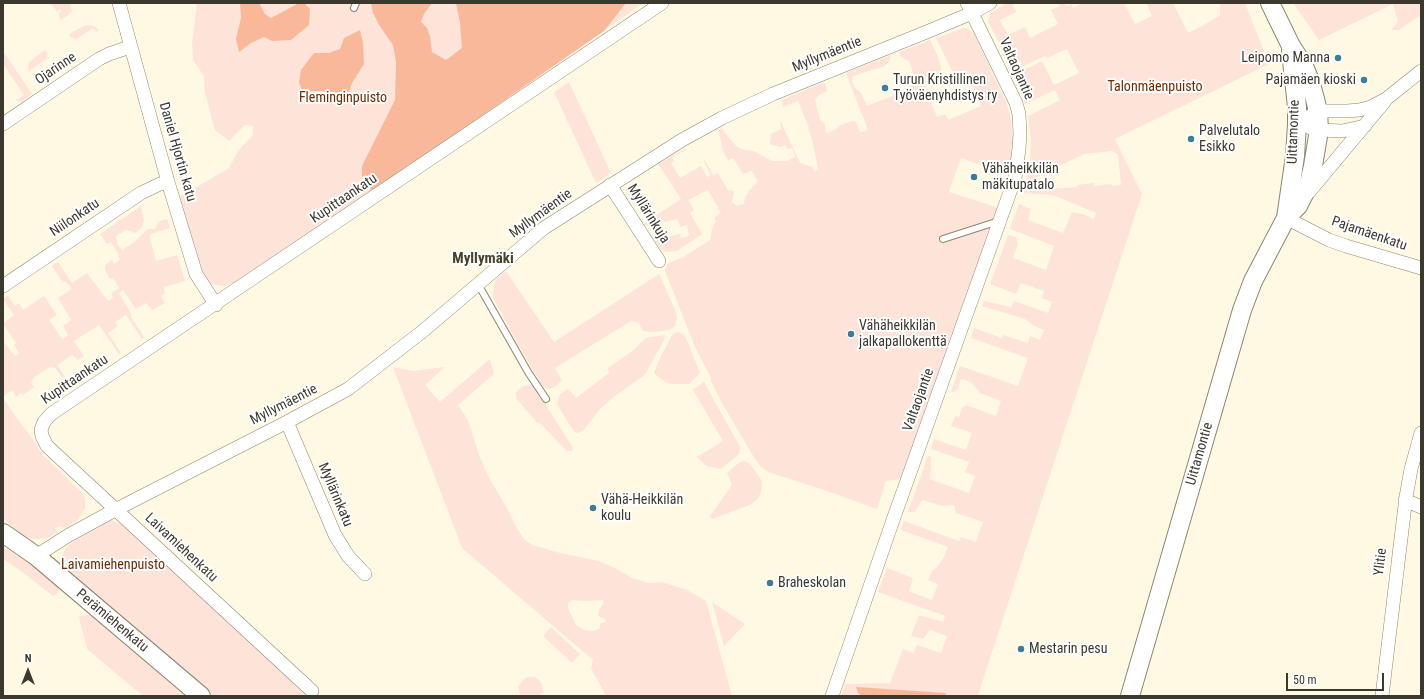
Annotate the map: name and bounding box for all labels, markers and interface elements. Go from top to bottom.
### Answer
street label: Myllymäentie [790,34,864,76]
street label: Valtaojantie [995,35,1037,103]
street label: Ojarinne [32,49,80,89]
place label: Leipomo Manna [1241,50,1330,66]
marker: Leipomo Manna [1333,53,1343,63]
place label: Turun Kristillinen Työväenyhdistys ry [893,72,997,104]
place label: Pajamäen kioski [1266,72,1356,88]
marker: Pajamäen kioski [1359,75,1369,85]
park label: Talonmäenpuisto [1107,79,1203,95]
marker: Turun Kristillinen Työväenyhdistys ry [880,83,890,93]
park label: Fleminginpuisto [299,90,387,106]
street label: Daniel Hjortin katu [155,100,199,204]
street label: Uittamontie [1284,100,1304,164]
place label: Palvelutalo Esikko [1199,123,1260,156]
marker: Palvelutalo Esikko [1186,134,1196,144]
place label: Vähäheikkilän mäkitupatalo [982,161,1059,194]
street label: Kupittaankatu [307,171,381,227]
marker: Vähäheikkilän mäkitupatalo [969,172,979,182]
street label: Myllärinkuja [623,181,673,247]
street label: Myllymäentie [506,186,576,242]
street label: Niilonkatu [47,195,103,241]
street label: Pajamäenkatu [1329,213,1409,255]
district label: Myllymäki [452,250,514,268]
place label: Vähäheikkilän jalkapallokenttä [859,318,947,350]
marker: Vähäheikkilän jalkapallokenttä [846,329,856,339]
street label: Kupittaankatu [38,352,112,408]
street label: Valtaojantie [900,366,938,434]
street label: Myllymäentie [248,381,320,429]
street label: Uittamontie [1183,421,1217,487]
street label: Myllärinkatu [314,461,356,529]
place label: Vähä-Heikkilän koulu [601,492,683,524]
marker: Vähä-Heikkilän koulu [588,503,598,513]
street label: Laivamiehenkatu [141,510,221,586]
street label: Ylitie [1371,547,1391,577]
park label: Laivamiehenpuisto [61,557,165,573]
place label: Braheskolan [778,575,846,591]
marker: Braheskolan [765,578,775,588]
street label: Perämiehenkatu [72,586,152,656]
place label: Mestarin pesu [1029,641,1107,657]
marker: Mestarin pesu [1016,644,1026,654]
north arrow [8,651,48,691]
text: N [25,652,31,665]
scale bar [1288,665,1386,691]
text: 50 m [1293,673,1317,687]

